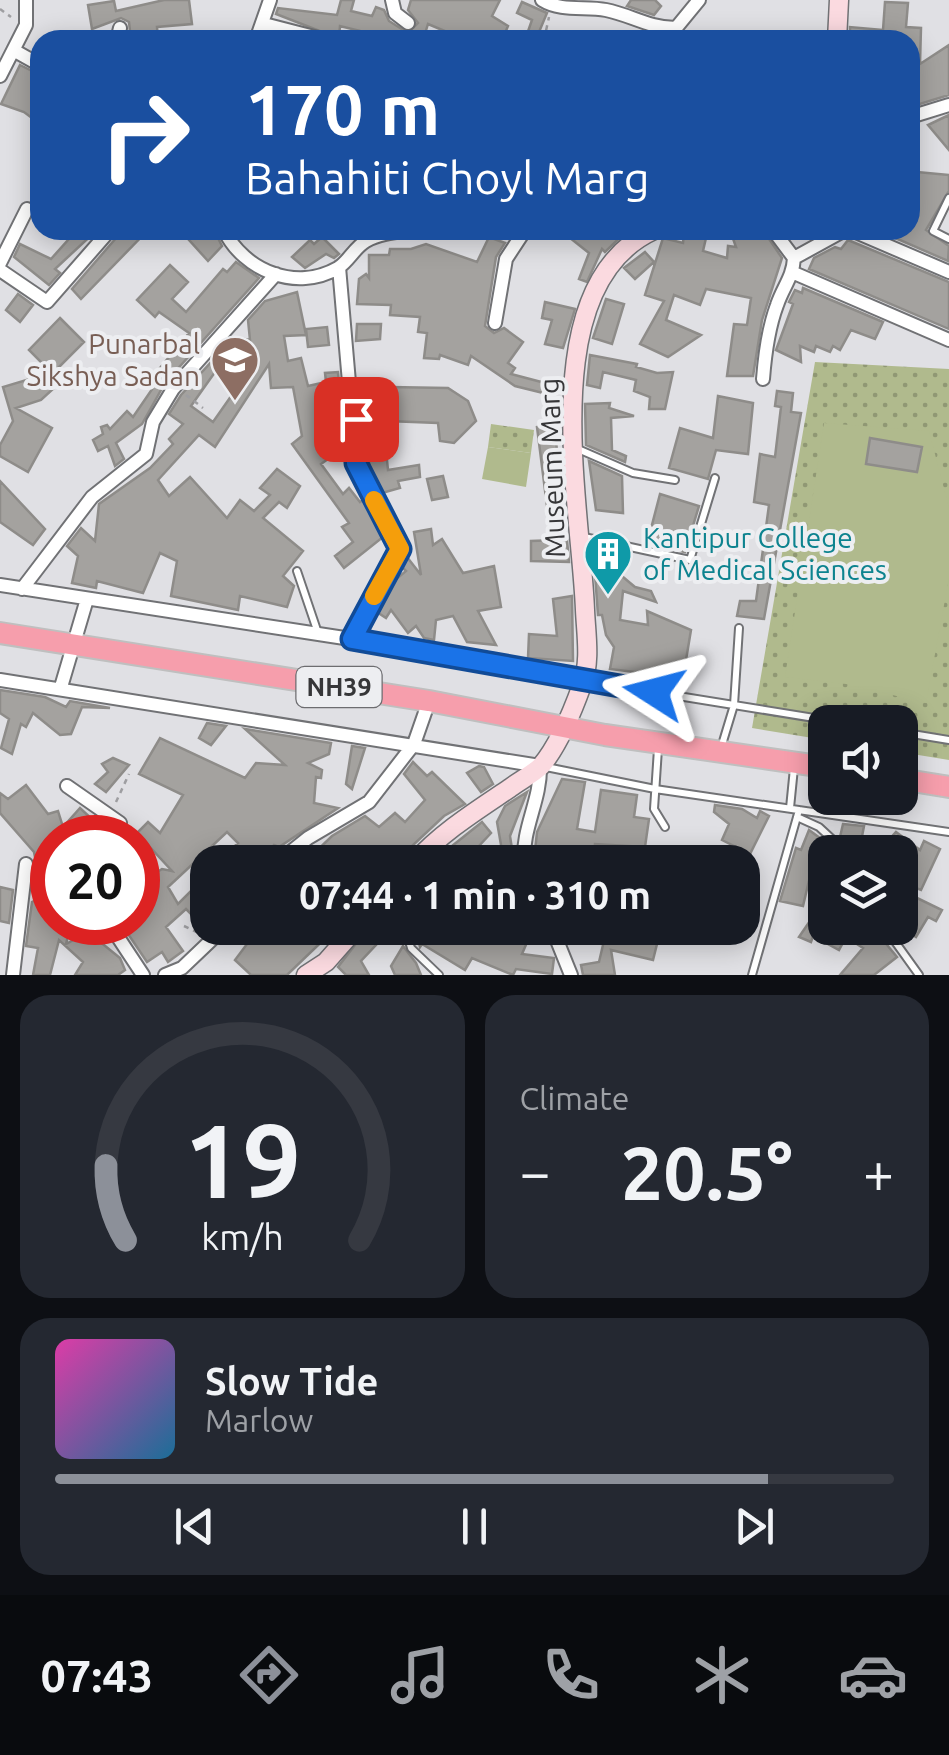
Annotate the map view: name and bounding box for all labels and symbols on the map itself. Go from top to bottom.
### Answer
place label: Punarbal Sikshya Sadan [26,328,200,391]
school or university icon: Punarbal Sikshya Sadan [209,334,261,402]
pin [314,377,399,462]
street label: Museum Marg [533,378,570,558]
place label: Kantipur College of Medical Sciences [643,522,887,585]
building icon: Kantipur College of Medical Sciences [582,528,634,596]
position arrow [602,640,706,744]
road number: NH39 [296,667,382,707]
speed limit sign: 20 [30,815,160,945]

